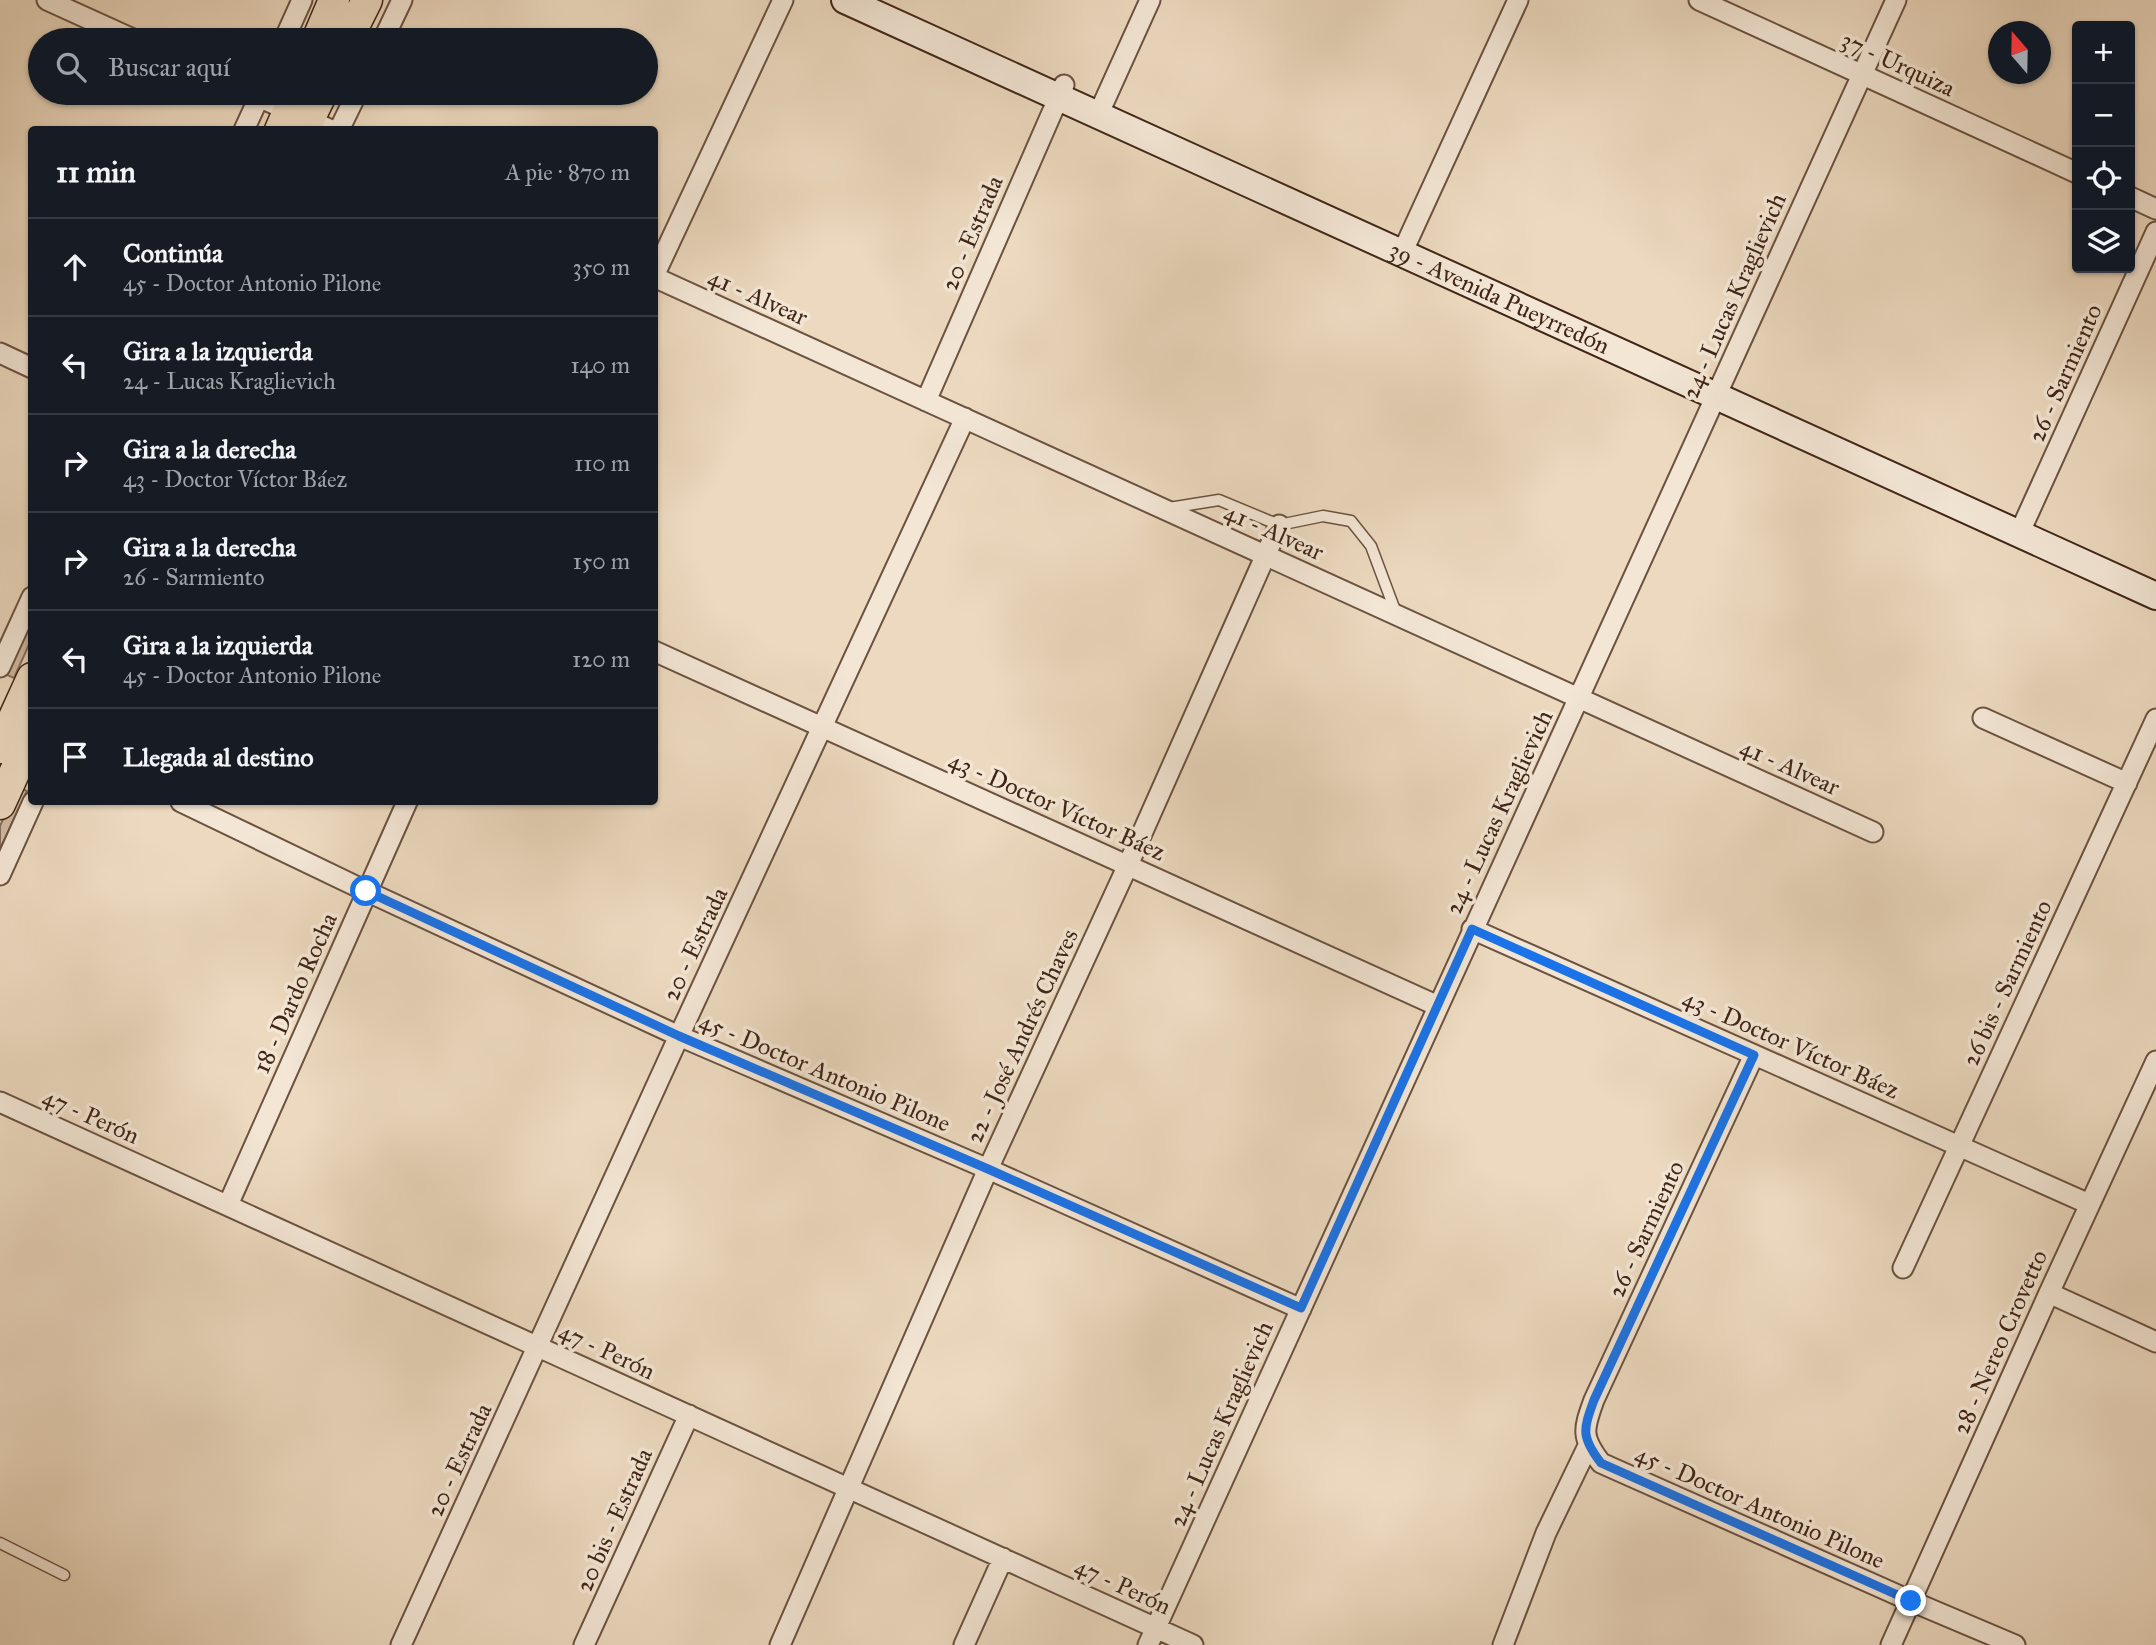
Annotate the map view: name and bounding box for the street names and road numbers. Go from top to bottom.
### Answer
street label: 37 - Urquiza [1836,25,1960,104]
street label: 20 - Estrada [934,170,1010,295]
street label: 24 - Lucas Kraglievich [1675,189,1793,403]
street label: 39 - Avenida Pueyrredón [1385,234,1614,361]
street label: 41 - Alvear [704,262,812,332]
street label: 26 - Sarmiento [2021,299,2109,447]
street label: 41 - Alvear [1220,497,1328,567]
street label: 24 - Lucas Kraglievich [1439,705,1559,919]
street label: 41 - Alvear [1736,732,1844,802]
street label: 43 - Doctor Víctor Báez [944,745,1170,867]
street label: 20 - Estrada [656,882,735,1006]
street label: 26 bis - Sarmiento [1955,895,2059,1071]
street label: 18 - Dardo Rocha [246,907,344,1078]
street label: 22 - José Andrés Chaves [959,924,1085,1148]
street label: 43 - Doctor Víctor Báez [1678,983,1904,1105]
street label: 45 - Doctor Antonio Pilone [695,1006,955,1138]
street label: 47 - Perón [38,1081,144,1151]
street label: 26 - Sarmiento [1601,1156,1691,1302]
street label: 28 - Nereo Crovetto [1946,1245,2054,1439]
street label: 47 - Perón [554,1316,660,1386]
street label: 24 - Lucas Kraglievich [1162,1317,1280,1531]
street label: 20 - Estrada [420,1398,499,1522]
street label: 45 - Doctor Antonio Pilone [1631,1438,1889,1576]
street label: 20 bis - Estrada [569,1443,659,1596]
street label: 47 - Perón [1070,1551,1176,1621]

